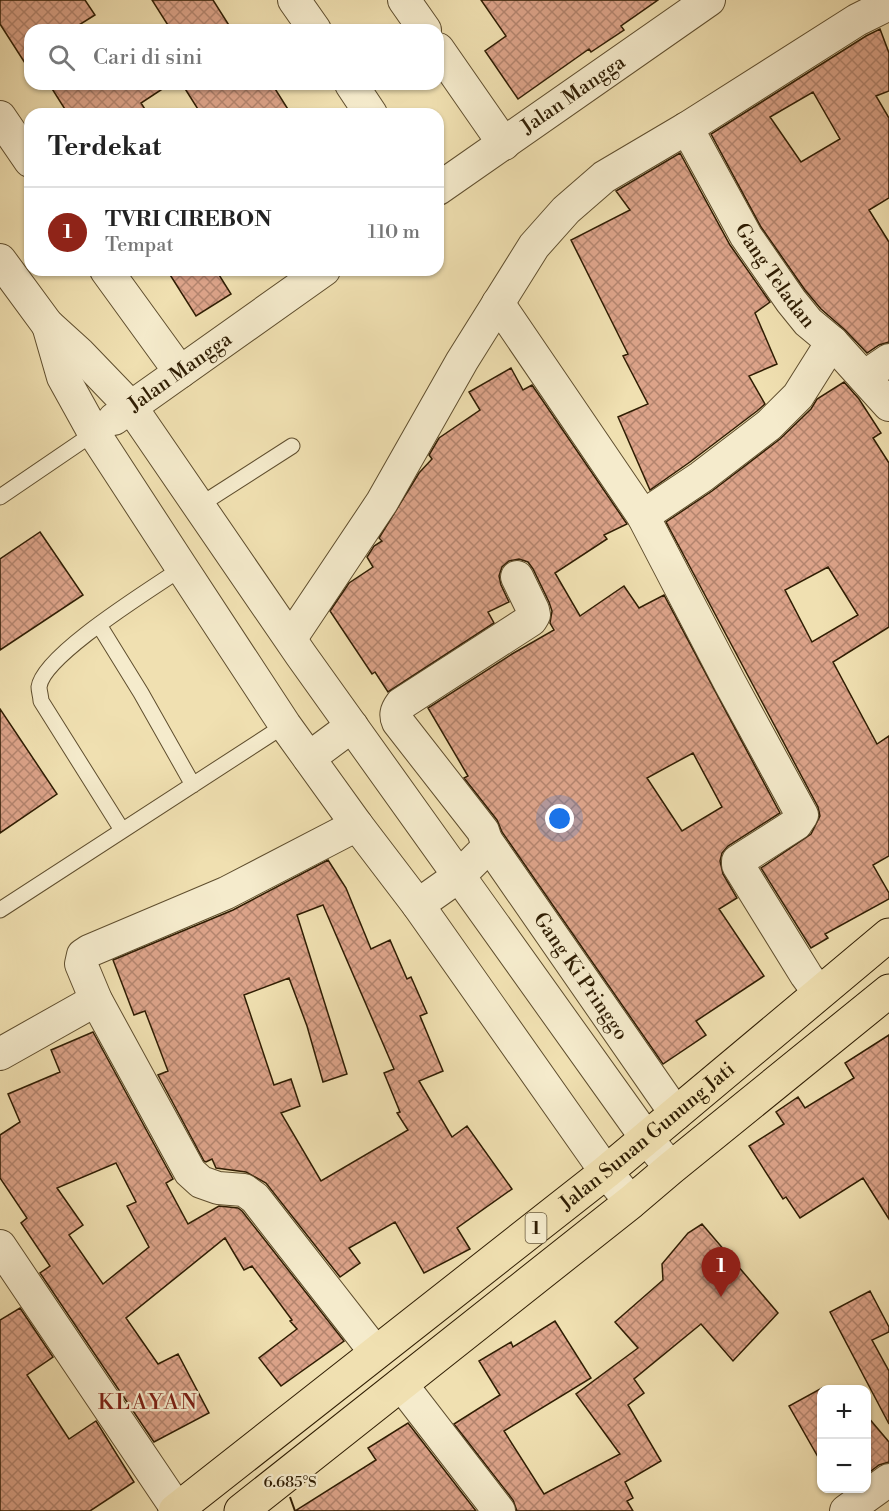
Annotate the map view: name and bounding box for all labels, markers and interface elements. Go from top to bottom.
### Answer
search box [24,24,444,90]
icon: search [45,41,78,74]
text: Cari di sini [93,44,203,71]
street label: Jalan Mangga [516,49,631,140]
text: Terdekat [48,131,161,163]
text: TVRI CIREBON [105,206,272,233]
street label: Gang Teladan [729,219,821,333]
text: 1 [63,220,72,245]
text: 110 m [368,220,420,245]
text: Tempat [105,233,174,258]
street label: Jalan Mangga [123,326,237,418]
your location [545,804,574,833]
street label: Gang Ki Pringgo [528,908,634,1045]
street label: Jalan Sunan Gunung Jati [554,1056,741,1217]
road number: 1 [526,1213,546,1243]
pin: 1 [702,1248,740,1297]
map controls [817,1385,871,1493]
button: + [817,1385,871,1439]
district label: KLAYAN [98,1389,198,1416]
button: − [817,1439,871,1493]
text: 6.685°S [263,1473,317,1492]

